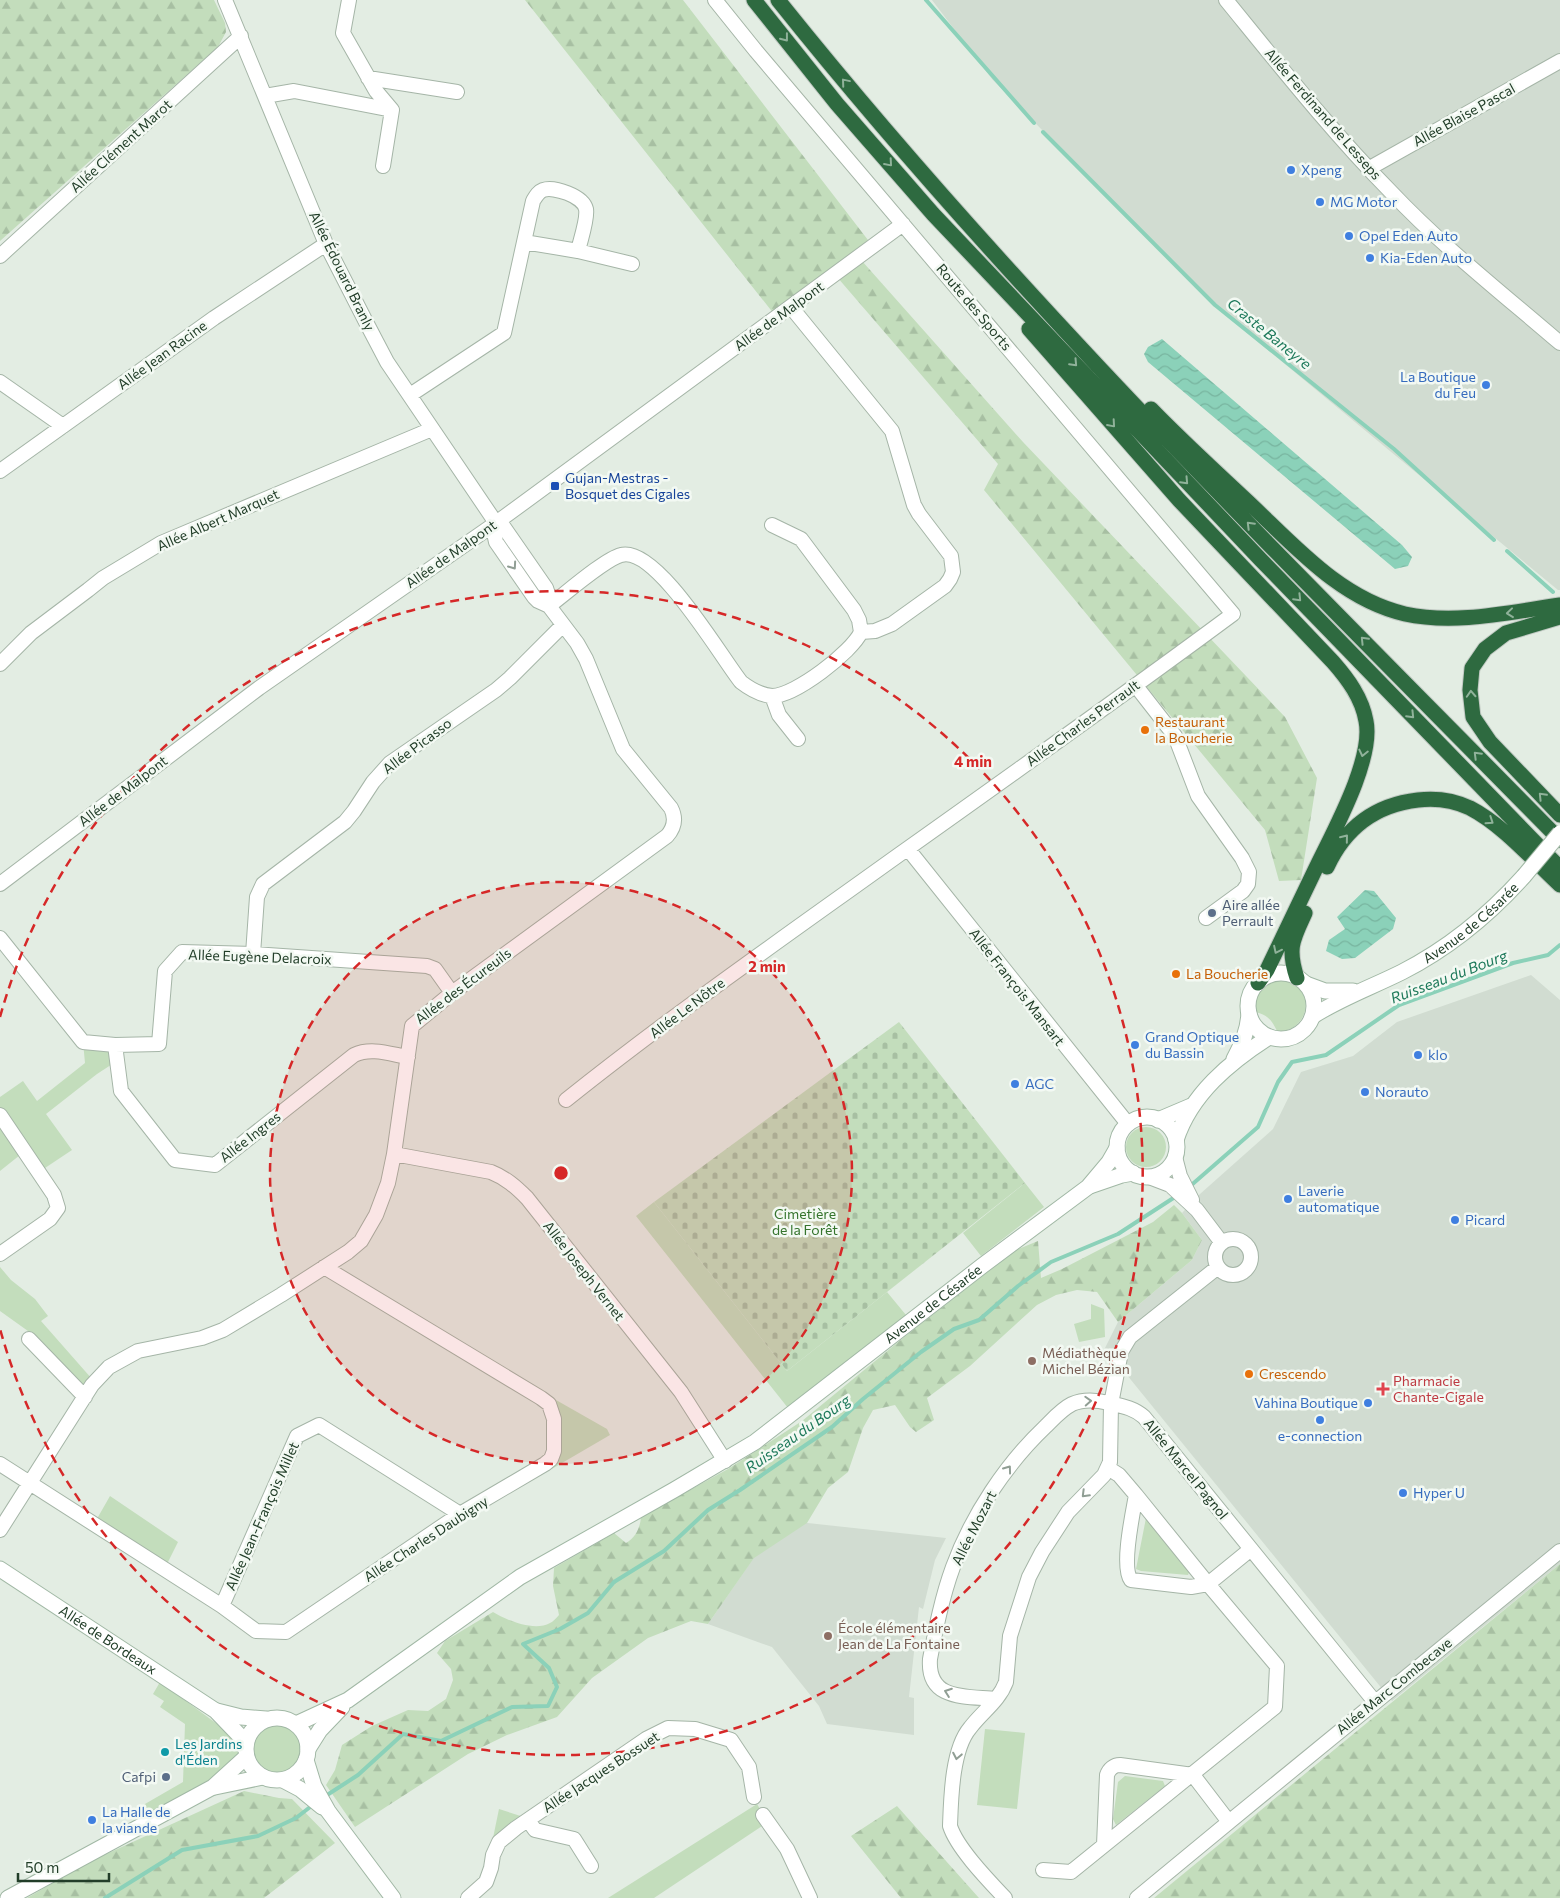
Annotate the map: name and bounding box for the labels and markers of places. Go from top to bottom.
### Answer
place label: Xpeng [1301,161,1342,178]
marker: Xpeng [1285,164,1297,176]
place label: MG Motor [1330,193,1398,210]
marker: MG Motor [1314,196,1326,208]
place label: Opel Eden Auto [1359,227,1458,244]
marker: Opel Eden Auto [1343,230,1355,242]
place label: Kia-Eden Auto [1380,249,1472,266]
marker: Kia-Eden Auto [1364,252,1376,264]
place label: La Boutique du Feu [1400,368,1476,401]
marker: La Boutique du Feu [1480,379,1492,391]
place label: Gujan-Mestras - Bosquet des Cigales [565,469,690,502]
marker: Gujan-Mestras - Bosquet des Cigales [549,480,561,492]
place label: Restaurant la Boucherie [1155,713,1233,746]
marker: Restaurant la Boucherie [1139,724,1151,736]
place label: Aire allée Perrault [1222,896,1280,929]
marker: Aire allée Perrault [1206,907,1218,919]
place label: La Boucherie [1186,965,1268,982]
marker: La Boucherie [1170,968,1182,980]
place label: Grand Optique du Bassin [1145,1028,1239,1061]
marker: Grand Optique du Bassin [1129,1039,1141,1051]
place label: klo [1428,1046,1448,1063]
marker: klo [1412,1049,1424,1061]
place label: AGC [1025,1075,1054,1092]
marker: AGC [1009,1078,1021,1090]
place label: Norauto [1375,1083,1429,1100]
marker: Norauto [1359,1086,1371,1098]
centre of rings [552,1164,570,1182]
place label: Laverie automatique [1298,1182,1379,1215]
marker: Laverie automatique [1282,1193,1294,1205]
place label: Picard [1465,1211,1505,1228]
marker: Picard [1449,1214,1461,1226]
place label: Médiathèque Michel Bézian [1042,1344,1130,1377]
marker: Médiathèque Michel Bézian [1026,1355,1038,1367]
place label: Crescendo [1259,1365,1326,1382]
marker: Crescendo [1243,1368,1255,1380]
place label: Pharmacie Chante-Cigale [1393,1372,1484,1405]
marker: Pharmacie Chante-Cigale [1377,1383,1389,1395]
place label: Vahina Boutique [1254,1394,1358,1411]
marker: Vahina Boutique [1362,1397,1374,1409]
marker: e-connection [1314,1414,1326,1426]
place label: e-connection [1278,1427,1362,1444]
place label: Hyper U [1413,1484,1465,1501]
marker: Hyper U [1397,1487,1409,1499]
place label: École élémentaire Jean de La Fontaine [838,1619,960,1652]
marker: École élémentaire Jean de La Fontaine [822,1630,834,1642]
place label: Les Jardins d'Éden [175,1735,242,1768]
marker: Les Jardins d'Éden [159,1746,171,1758]
place label: Cafpi [122,1768,156,1785]
marker: Cafpi [160,1771,172,1783]
place label: La Halle de la viande [102,1803,170,1836]
marker: La Halle de la viande [86,1814,98,1826]

